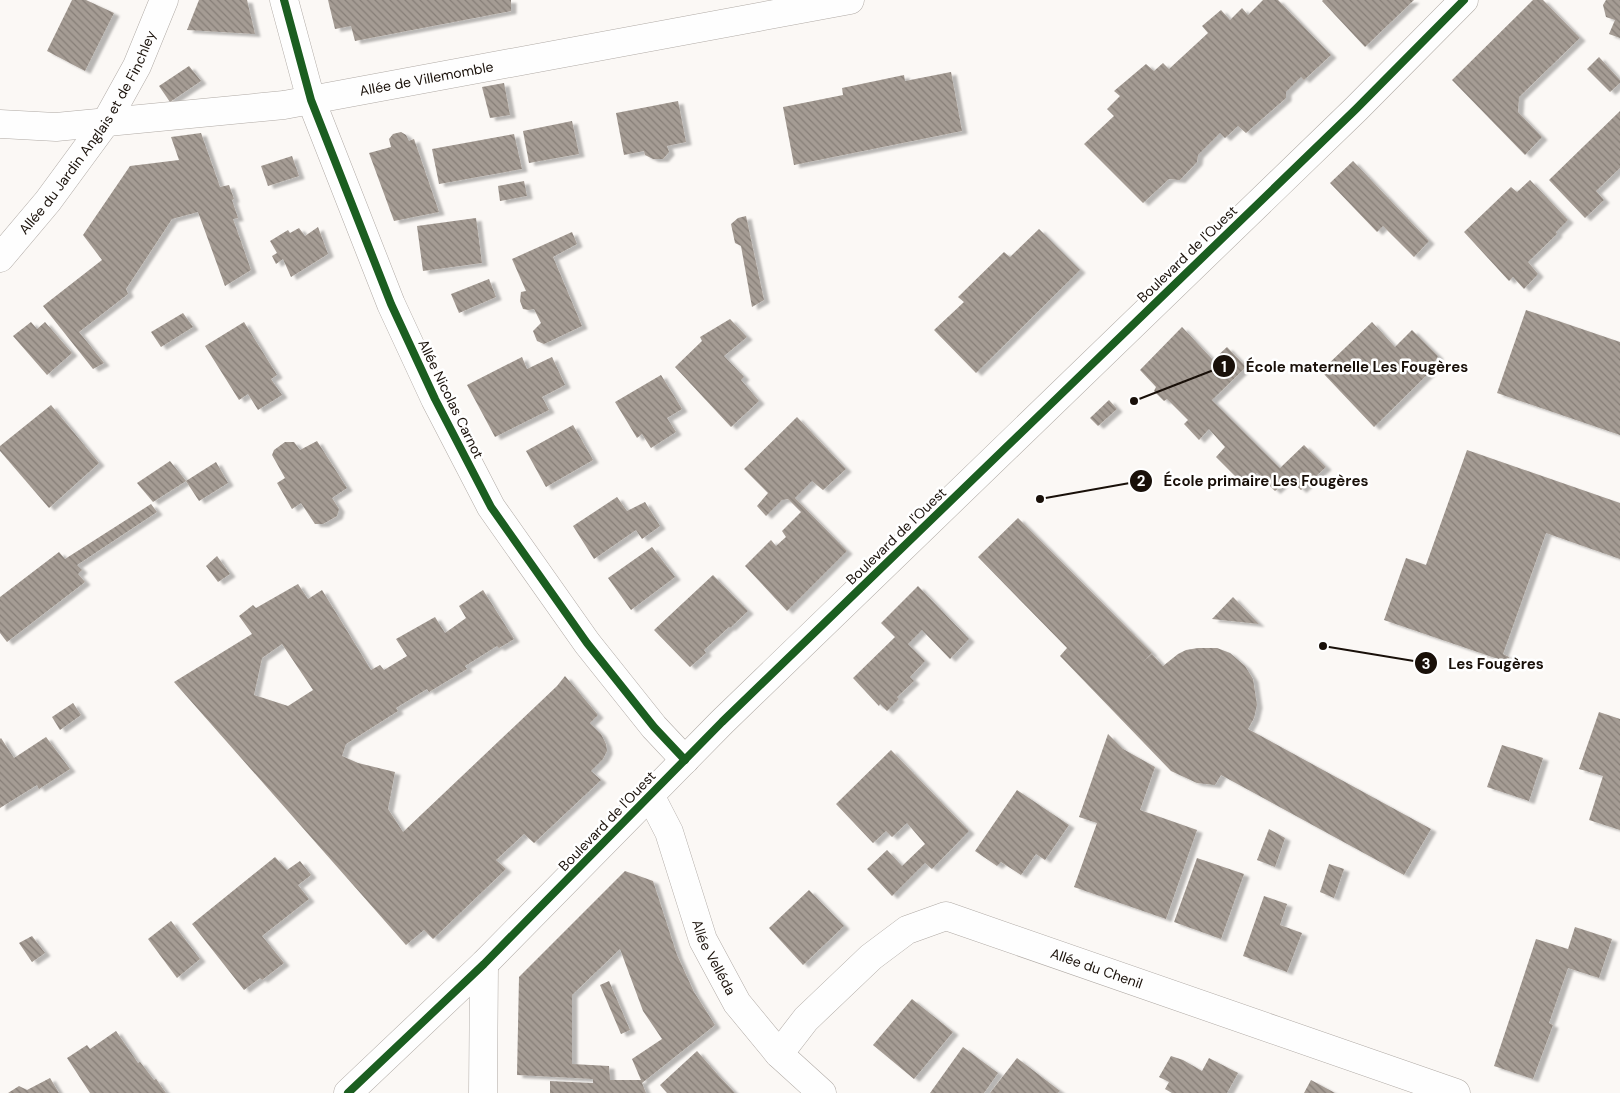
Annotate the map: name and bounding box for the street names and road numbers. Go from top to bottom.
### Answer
street label: Allée du Jardin Anglais et de Finchley [15,28,160,238]
street label: Allée de Villemomble [358,57,495,100]
street label: Boulevard de l'Ouest [1133,202,1241,306]
street label: Allée Nicolas Carnot [414,336,488,462]
street label: Boulevard de l'Ouest [842,484,950,588]
street label: Boulevard de l'Ouest [555,767,659,875]
street label: Allée Velléda [688,917,740,998]
street label: Allée du Chenil [1048,944,1145,993]

